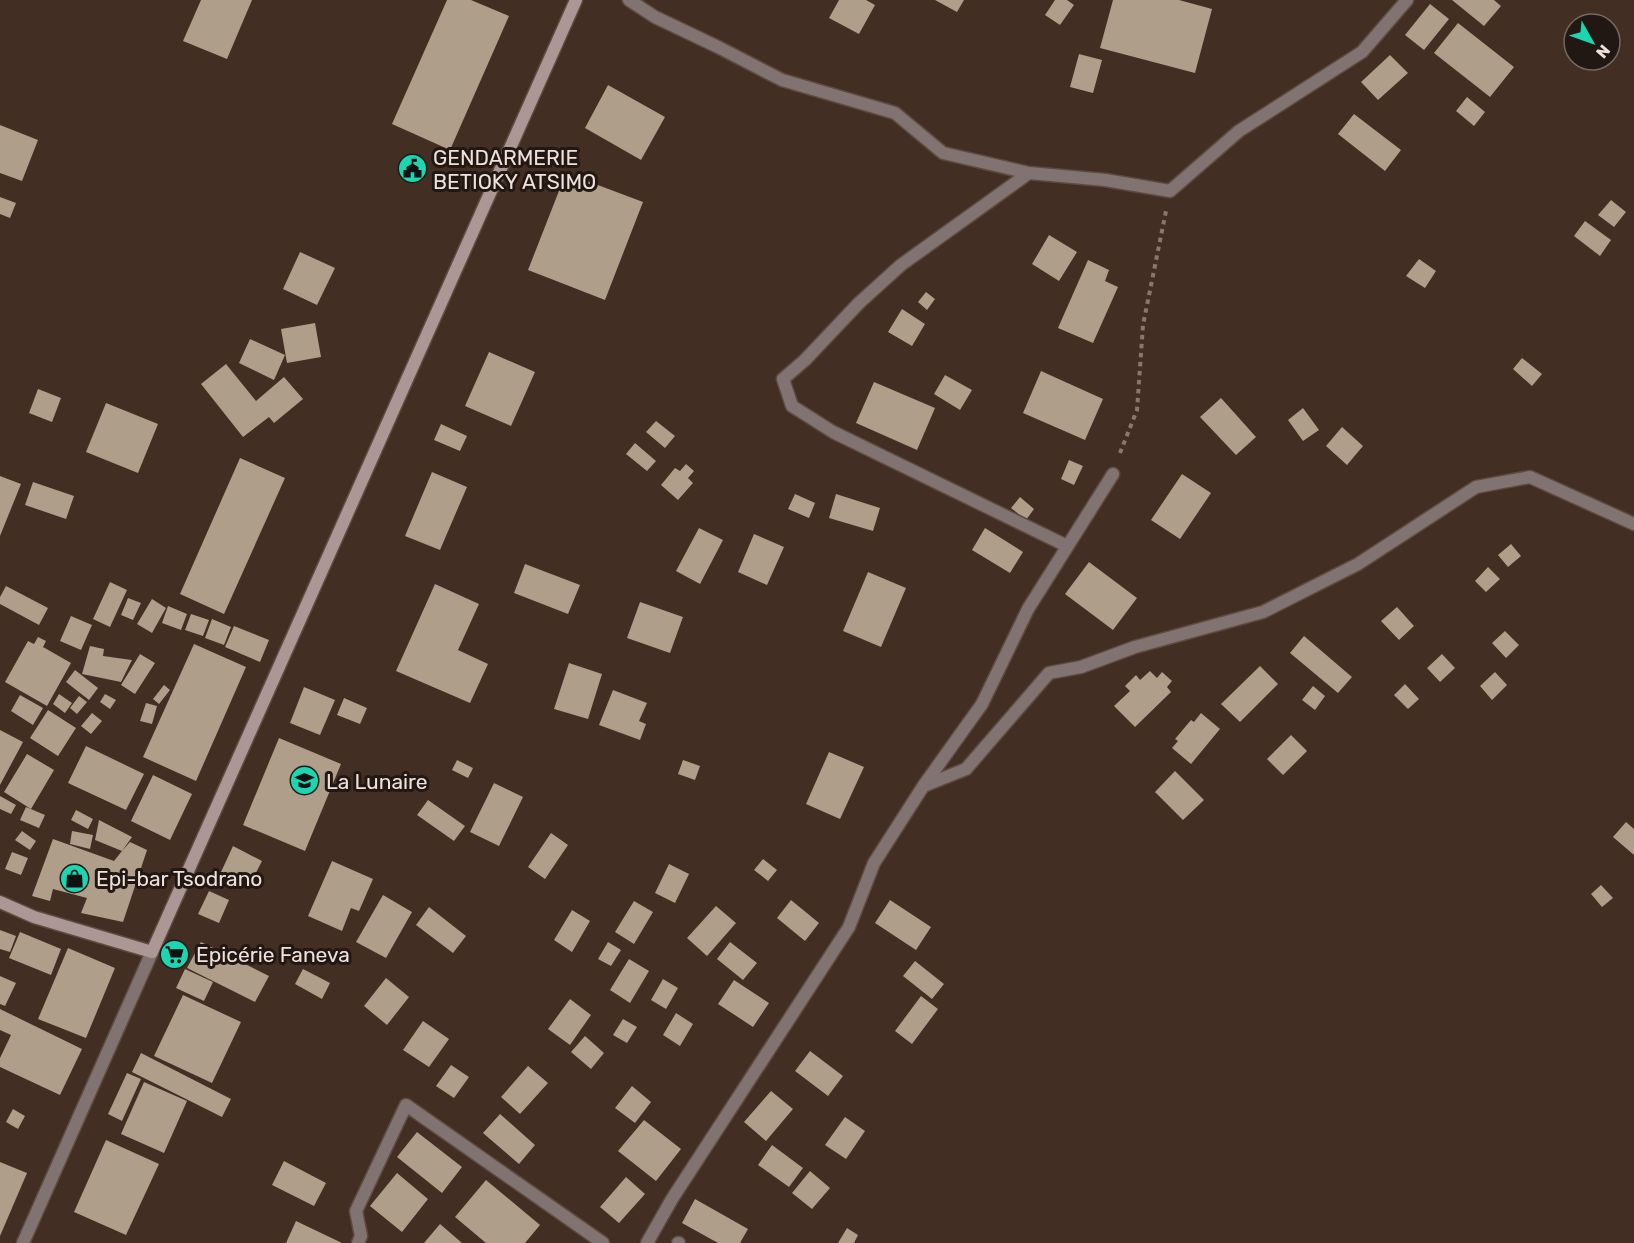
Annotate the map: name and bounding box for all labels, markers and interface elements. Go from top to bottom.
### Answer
north arrow [1562,12,1622,72]
text: N [1592,41,1614,62]
place label: GENDARMERIE BETIOKY ATSIMO [433,145,596,194]
public building icon: GENDARMERIE BETIOKY ATSIMO [396,153,428,185]
school or university icon: La Lunaire [289,765,321,797]
place label: La Lunaire [326,769,428,794]
shop icon: Epi-bar Tsodrano [59,862,91,894]
place label: Epi-bar Tsodrano [96,866,262,891]
supermarket icon: Epicérie Faneva [159,938,191,970]
place label: Epicérie Faneva [196,942,350,967]

